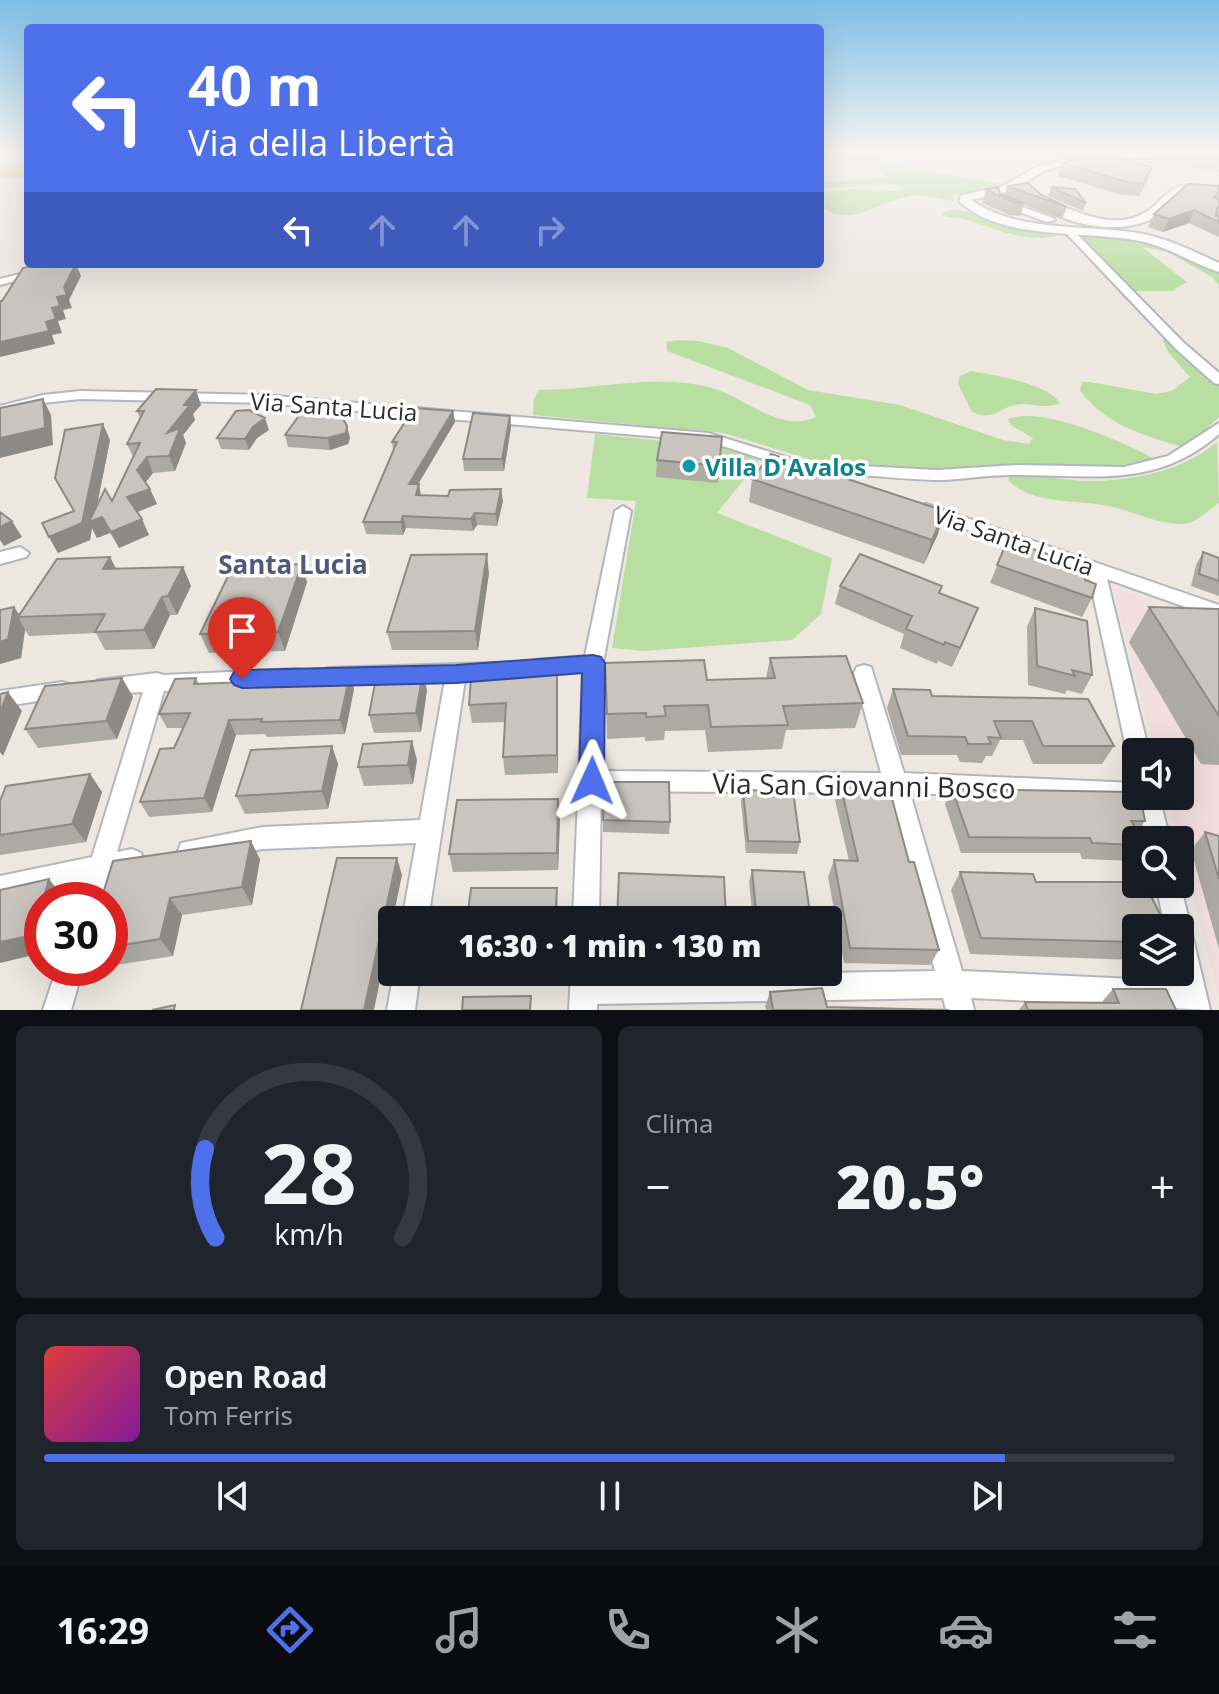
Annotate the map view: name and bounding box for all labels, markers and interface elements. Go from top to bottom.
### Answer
text: 40 m [188,46,322,122]
icon: left [56,56,160,160]
text: Via della Libertà [188,118,455,167]
icon: left [276,208,320,252]
icon: ahead [360,208,404,252]
icon: ahead [444,208,488,252]
icon: right [528,208,572,252]
street label: Via Santa Lucia [249,384,419,428]
place label: Villa D'Avalos [705,450,866,483]
marker: Villa D'Avalos [680,457,698,475]
street label: Via Santa Lucia [929,497,1099,583]
district label: Santa Lucia [218,546,368,582]
pin [208,597,276,679]
icon: arrive [220,609,264,653]
map controls [1122,738,1194,986]
button: sound [1122,738,1194,810]
position arrow [550,739,634,823]
street label: Via San Giovanni Bosco [712,763,1016,807]
button: search [1122,826,1194,898]
speed limit sign: 30 [24,882,128,986]
button: layers [1122,914,1194,986]
text: 16:30 · 1 min · 130 m [458,925,762,966]
text: Clima [646,1105,714,1141]
text: 28 [261,1115,356,1228]
text: 20.5° [836,1145,984,1227]
text: − [646,1156,671,1216]
text: + [1150,1156,1175,1216]
text: km/h [274,1214,343,1253]
text: Open Road [164,1356,328,1397]
text: Tom Ferris [164,1397,293,1433]
icon: previous [211,1474,255,1518]
icon: pause [588,1474,632,1518]
icon: next [965,1474,1009,1518]
icon: directions [262,1602,318,1658]
icon: music [431,1602,487,1658]
icon: phone [600,1602,656,1658]
icon: climate [769,1602,825,1658]
icon: car [938,1602,994,1658]
icon: filters [1107,1602,1163,1658]
text: 16:29 [56,1606,149,1655]

